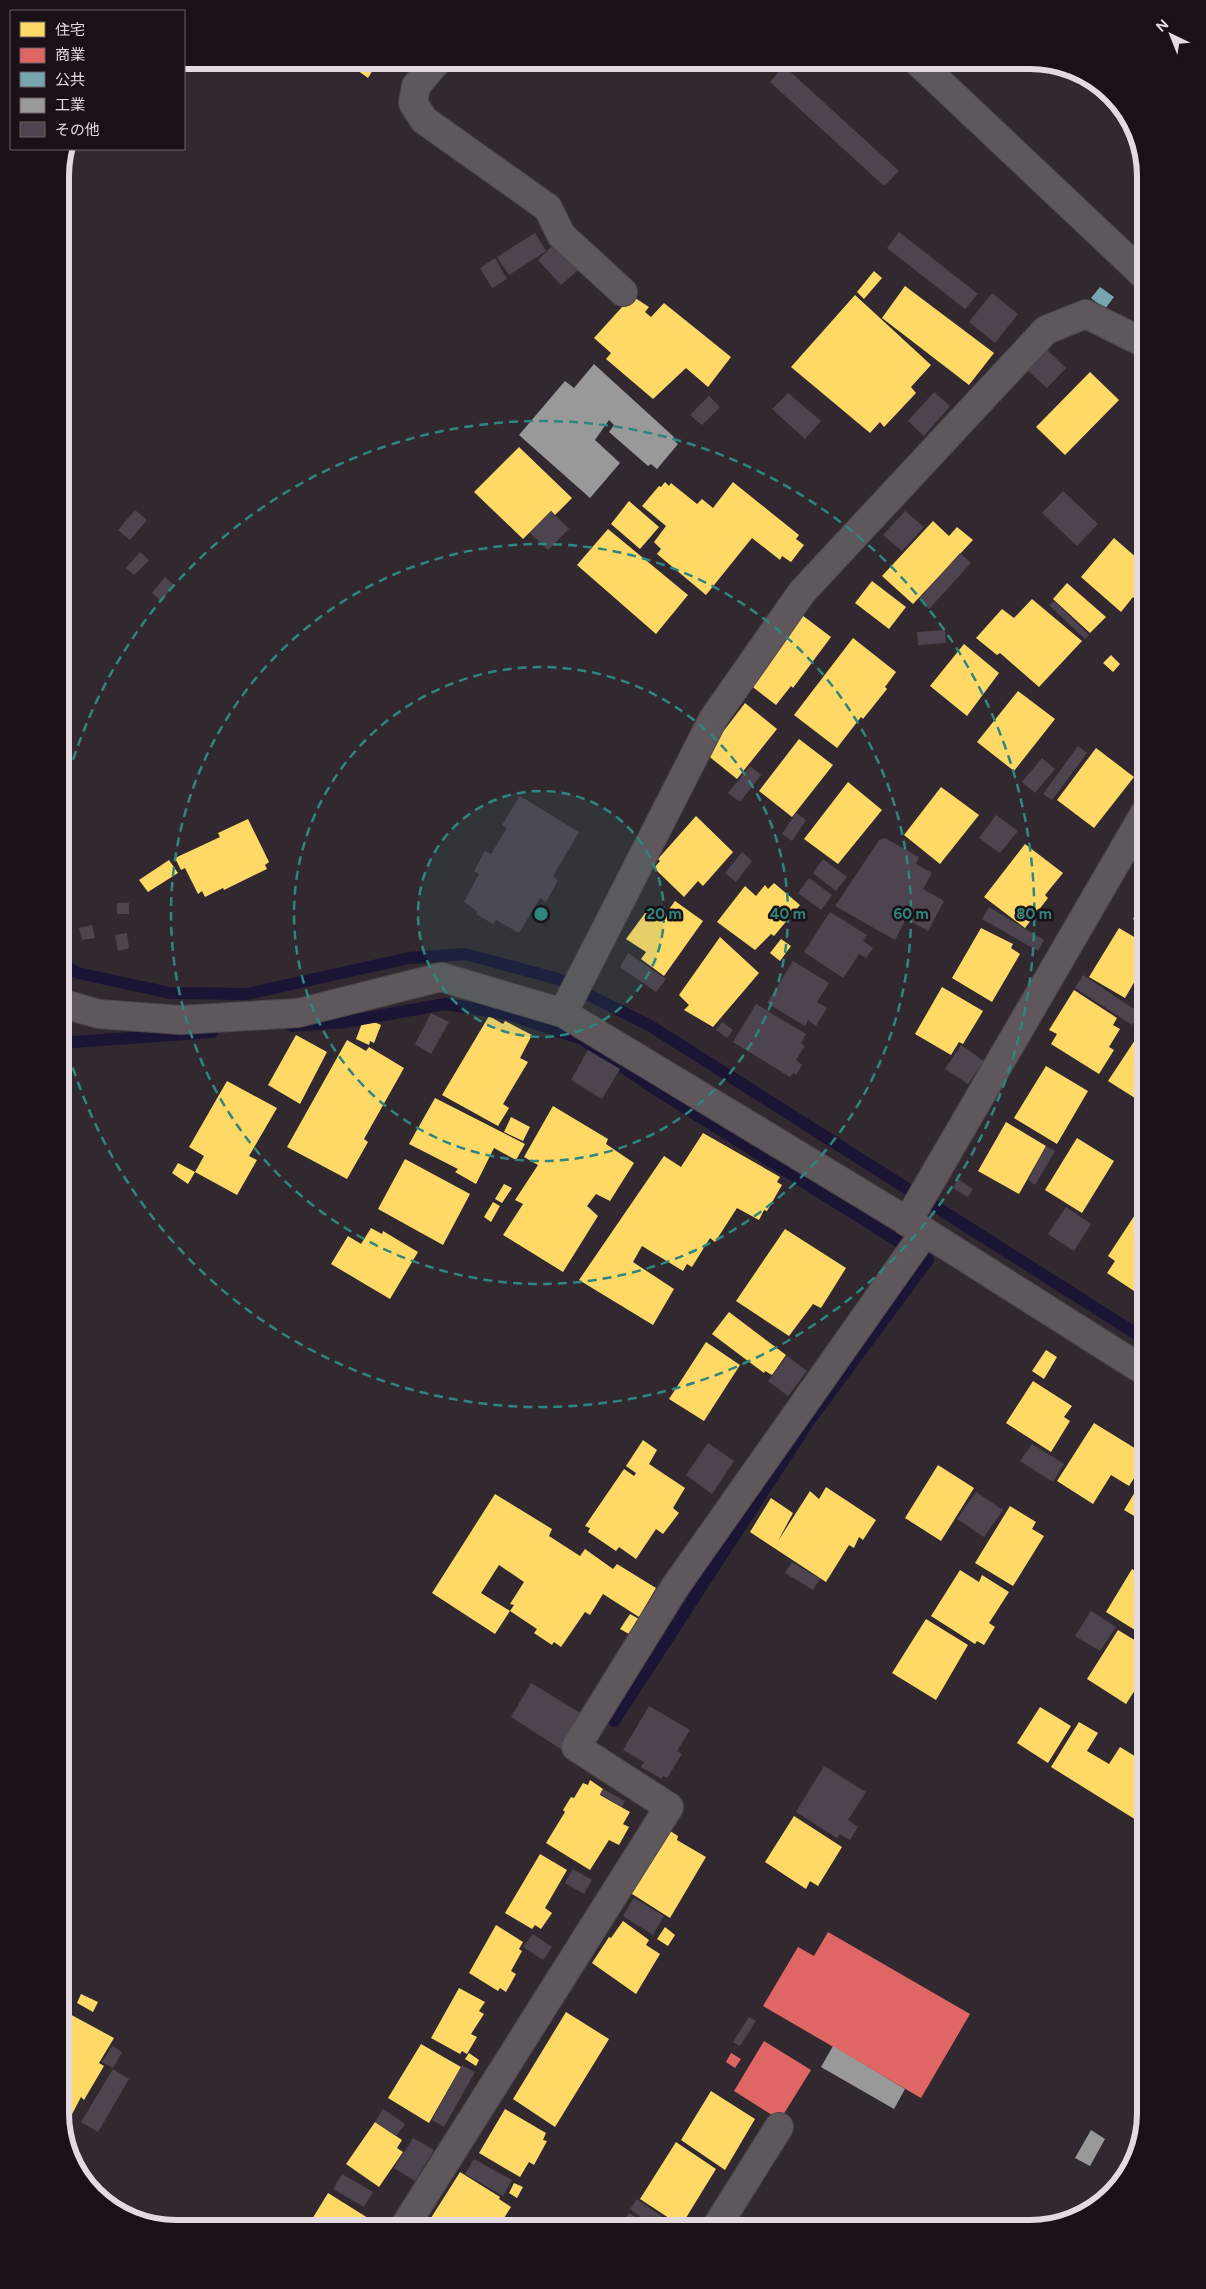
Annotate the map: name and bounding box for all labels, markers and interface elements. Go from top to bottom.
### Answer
legend [10,10,185,150]
north arrow [1146,10,1196,60]
text: N [1153,16,1172,36]
text: 住宅 [55,21,85,39]
text: 商業 [55,46,85,64]
text: 公共 [55,71,85,89]
text: 工業 [55,96,85,114]
text: その他 [55,121,100,139]
centre of rings [532,905,550,923]
text: 20 m [646,905,682,923]
text: 40 m [770,905,806,923]
text: 60 m [893,905,929,923]
text: 80 m [1016,905,1052,923]

